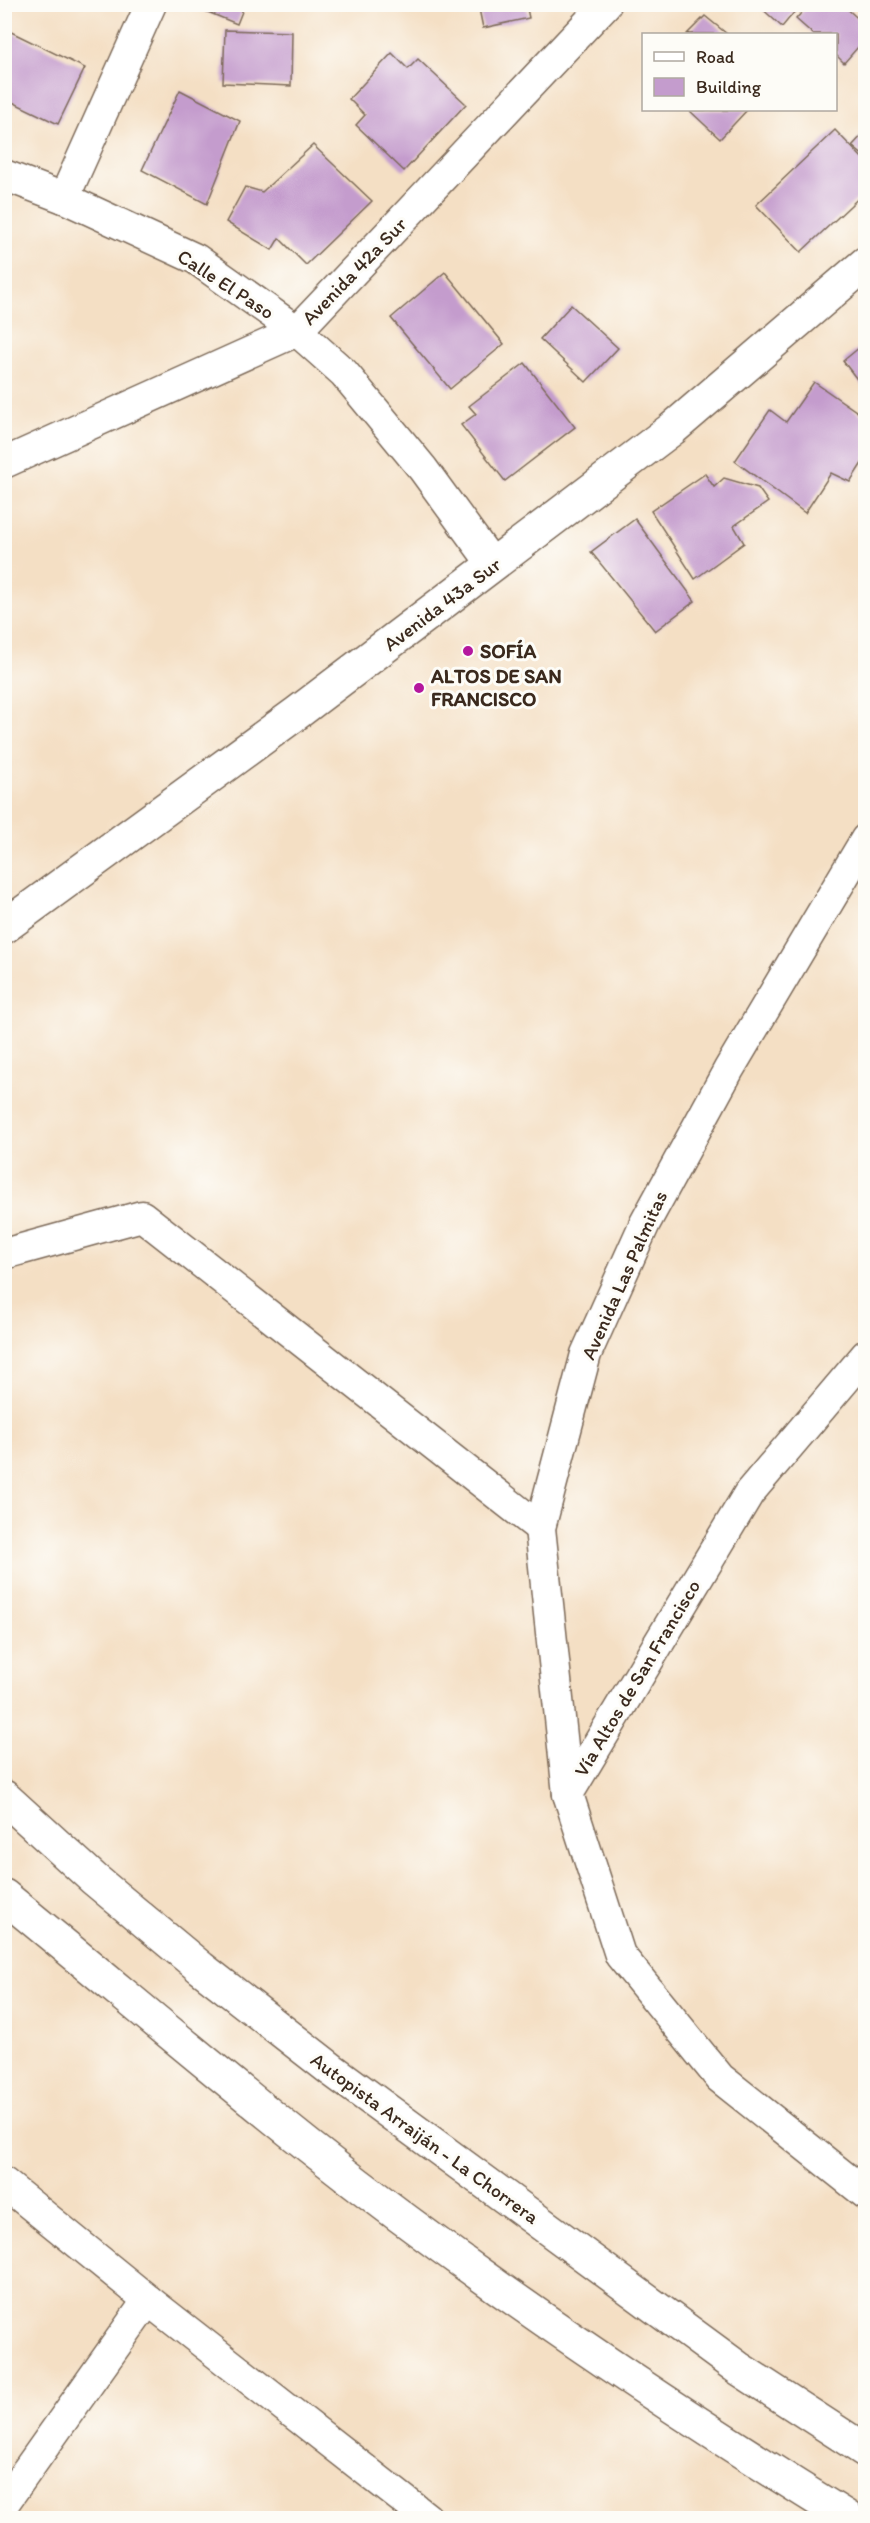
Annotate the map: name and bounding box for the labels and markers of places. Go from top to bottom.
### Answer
place label: SOFÍA [480,639,537,663]
marker: SOFÍA [461,644,475,658]
place label: ALTOS DE SAN FRANCISCO [430,664,562,711]
marker: ALTOS DE SAN FRANCISCO [412,681,426,695]

